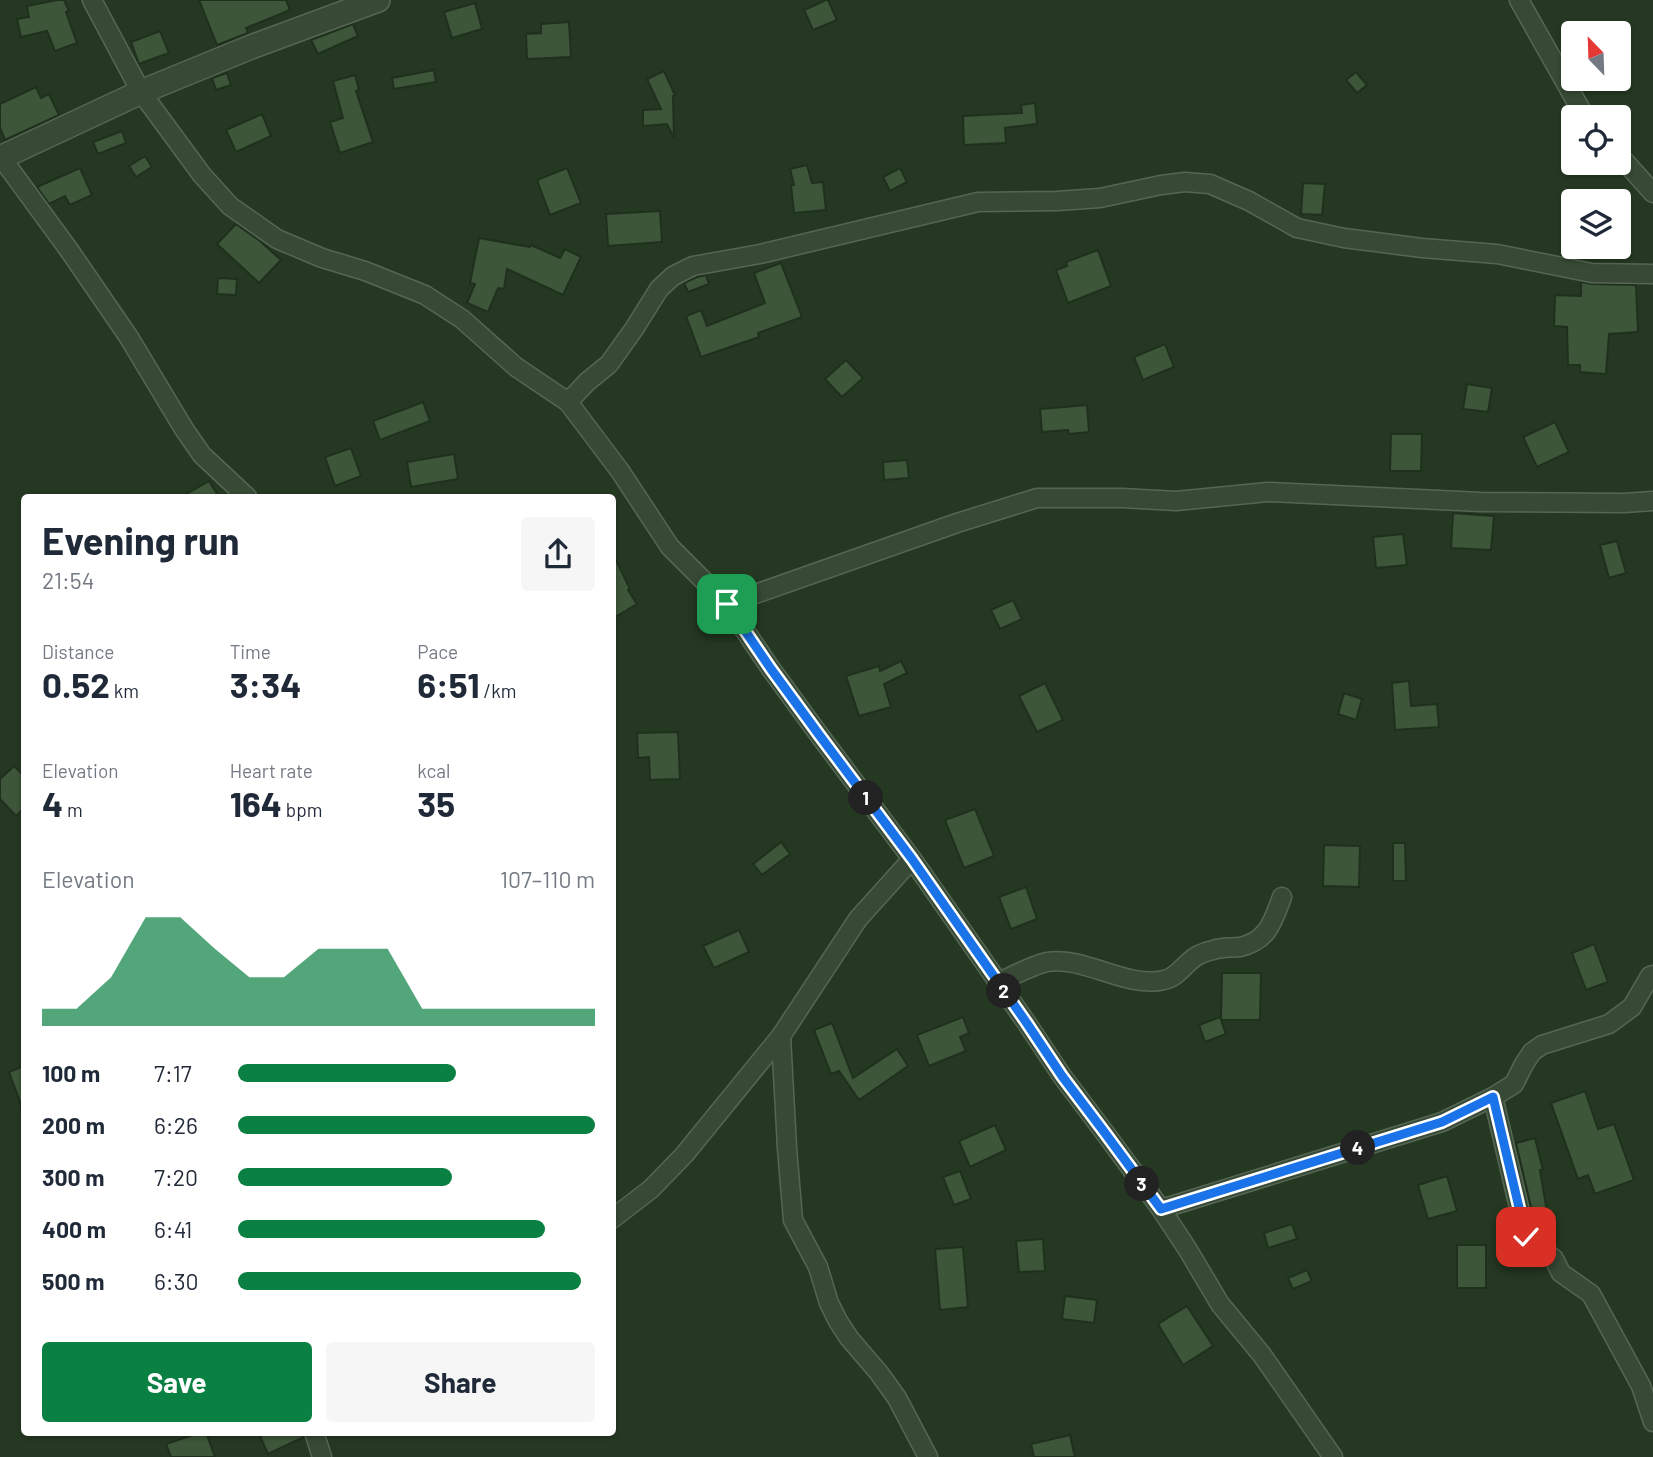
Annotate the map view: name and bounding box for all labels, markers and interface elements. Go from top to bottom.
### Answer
north arrow [1561,21,1631,91]
map controls [1561,21,1631,259]
button: locate [1561,105,1631,175]
button: layers [1561,189,1631,259]
text: Evening run [42,517,240,563]
button: share [521,517,595,591]
text: 21:54 [42,566,94,594]
pin [697,574,757,634]
icon: arrive [708,585,746,623]
text: Distance [42,640,114,663]
text: Time [230,640,271,663]
text: Pace [417,640,458,663]
text: 0.52 [42,663,110,705]
text: 3:34 [230,663,301,705]
text: 6:51 [417,663,480,705]
text: km [110,679,139,702]
text: /km [480,679,516,702]
text: Elevation [42,759,119,782]
text: Heart rate [230,759,313,782]
text: kcal [417,759,450,782]
pin: 1 [848,780,884,816]
text: 4 [42,782,63,824]
text: 164 [230,782,282,824]
text: 35 [417,782,455,824]
text: 1 [862,786,869,809]
text: m [63,798,83,821]
text: bpm [282,798,322,821]
text: Elevation [42,865,135,893]
text: 107–110 m [500,865,595,893]
pin: 2 [986,974,1021,1009]
text: 2 [998,979,1009,1002]
text: 100 m [42,1059,100,1087]
text: 7:17 [154,1059,192,1087]
text: 200 m [42,1111,105,1139]
text: 6:26 [154,1111,198,1139]
pin: 4 [1340,1130,1376,1166]
text: 4 [1352,1136,1363,1159]
text: 300 m [42,1163,104,1191]
text: 7:20 [154,1163,198,1191]
pin: 3 [1124,1166,1160,1202]
text: 3 [1136,1172,1147,1195]
pin [1496,1207,1556,1267]
text: 400 m [42,1215,106,1243]
text: 6:41 [154,1215,192,1243]
icon: check [1507,1218,1545,1256]
text: 500 m [42,1267,104,1295]
text: 6:30 [154,1267,198,1295]
button: Save [42,1342,312,1422]
button: Share [326,1342,595,1422]

